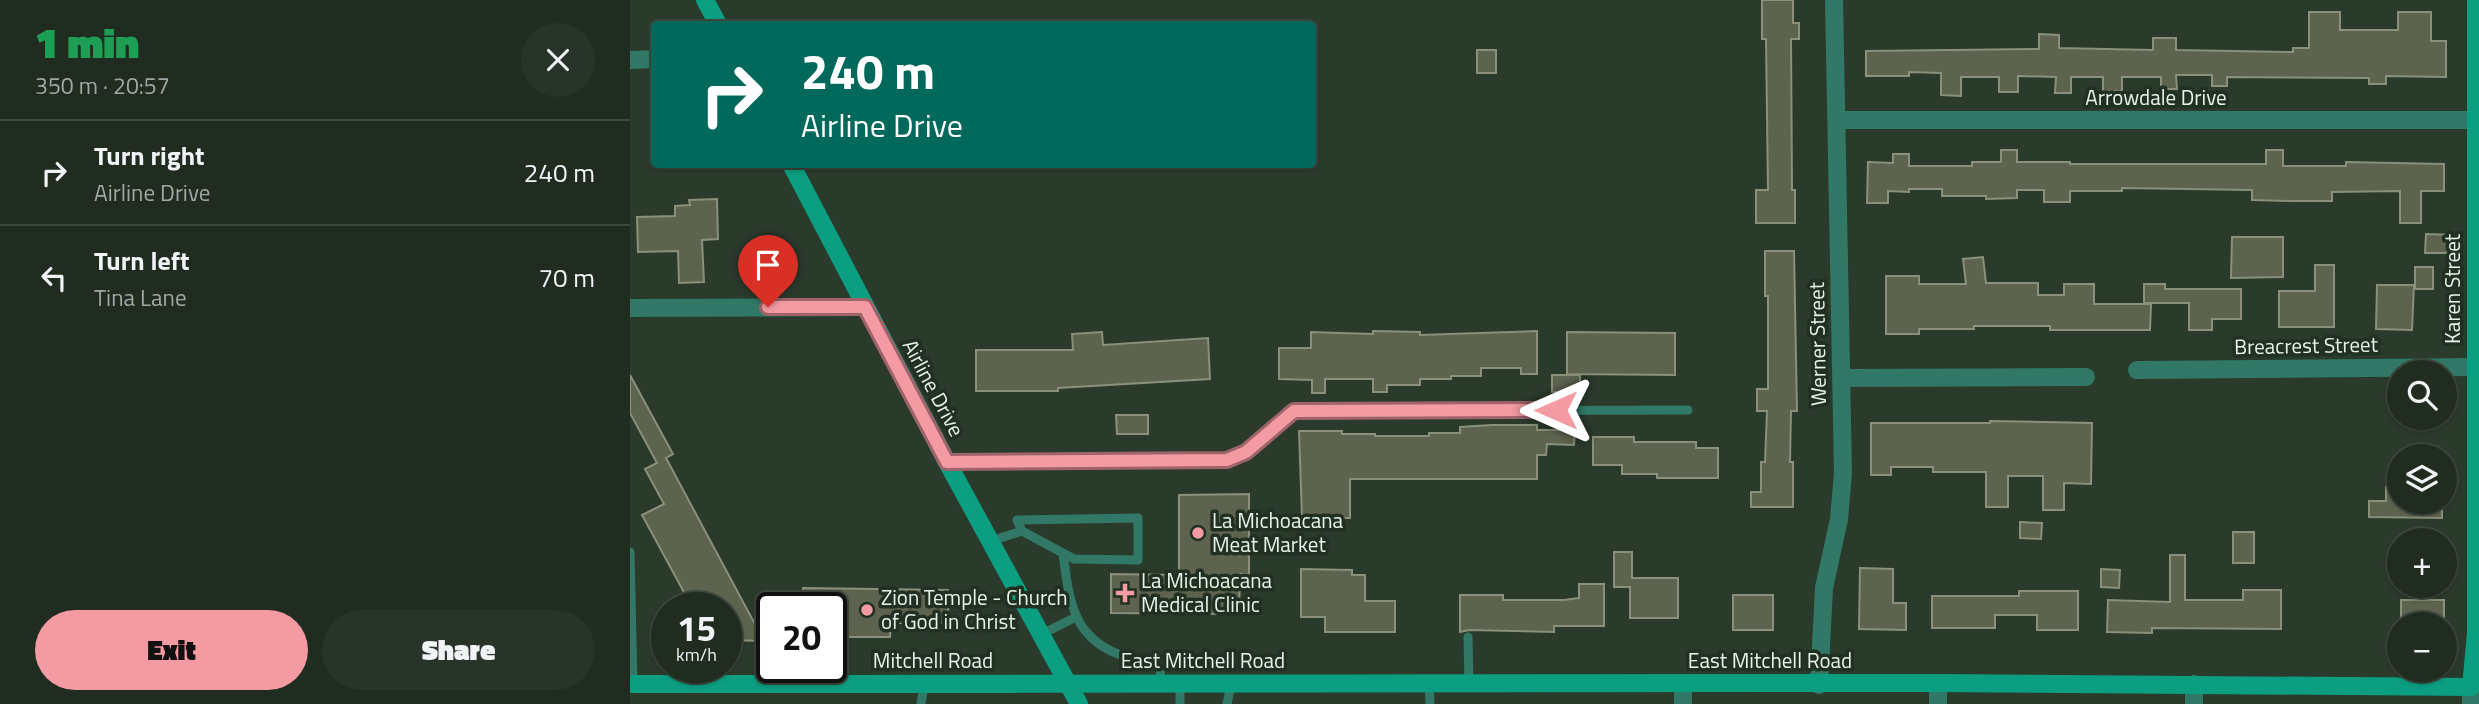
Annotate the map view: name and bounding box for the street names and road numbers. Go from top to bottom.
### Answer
street label: Arrowdale Drive [2085,81,2227,113]
street label: Karen Street [2436,233,2468,344]
street label: Werner Street [1800,281,1834,406]
street label: Breacrest Street [2234,328,2379,362]
street label: Airline Drive [895,333,973,442]
street label: Mitchell Road [873,644,993,676]
street label: East Mitchell Road [1121,644,1285,676]
street label: East Mitchell Road [1688,644,1852,676]

